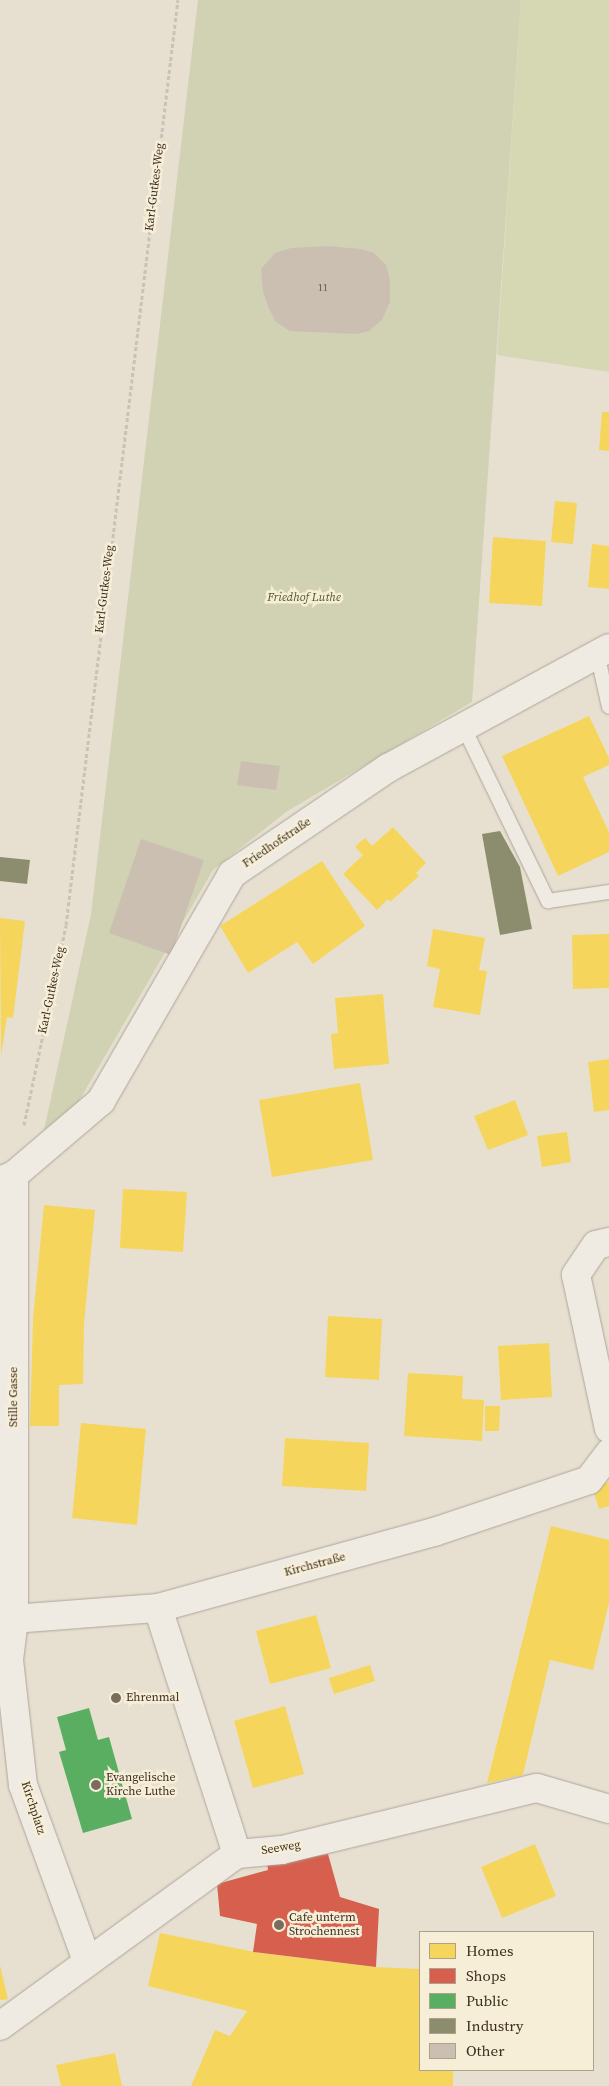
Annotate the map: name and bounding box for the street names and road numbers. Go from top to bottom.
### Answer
street label: Karl-Gutkes-Weg [142,142,168,232]
street label: Karl-Gutkes-Weg [92,544,118,634]
street label: Friedhofstraße [240,815,314,871]
street label: Karl-Gutkes-Weg [36,945,68,1035]
street label: Stille Gasse [7,1367,21,1427]
street label: Kirchstraße [283,1550,347,1580]
street label: Kirchplatz [18,1780,48,1836]
street label: Seeweg [260,1838,302,1858]

